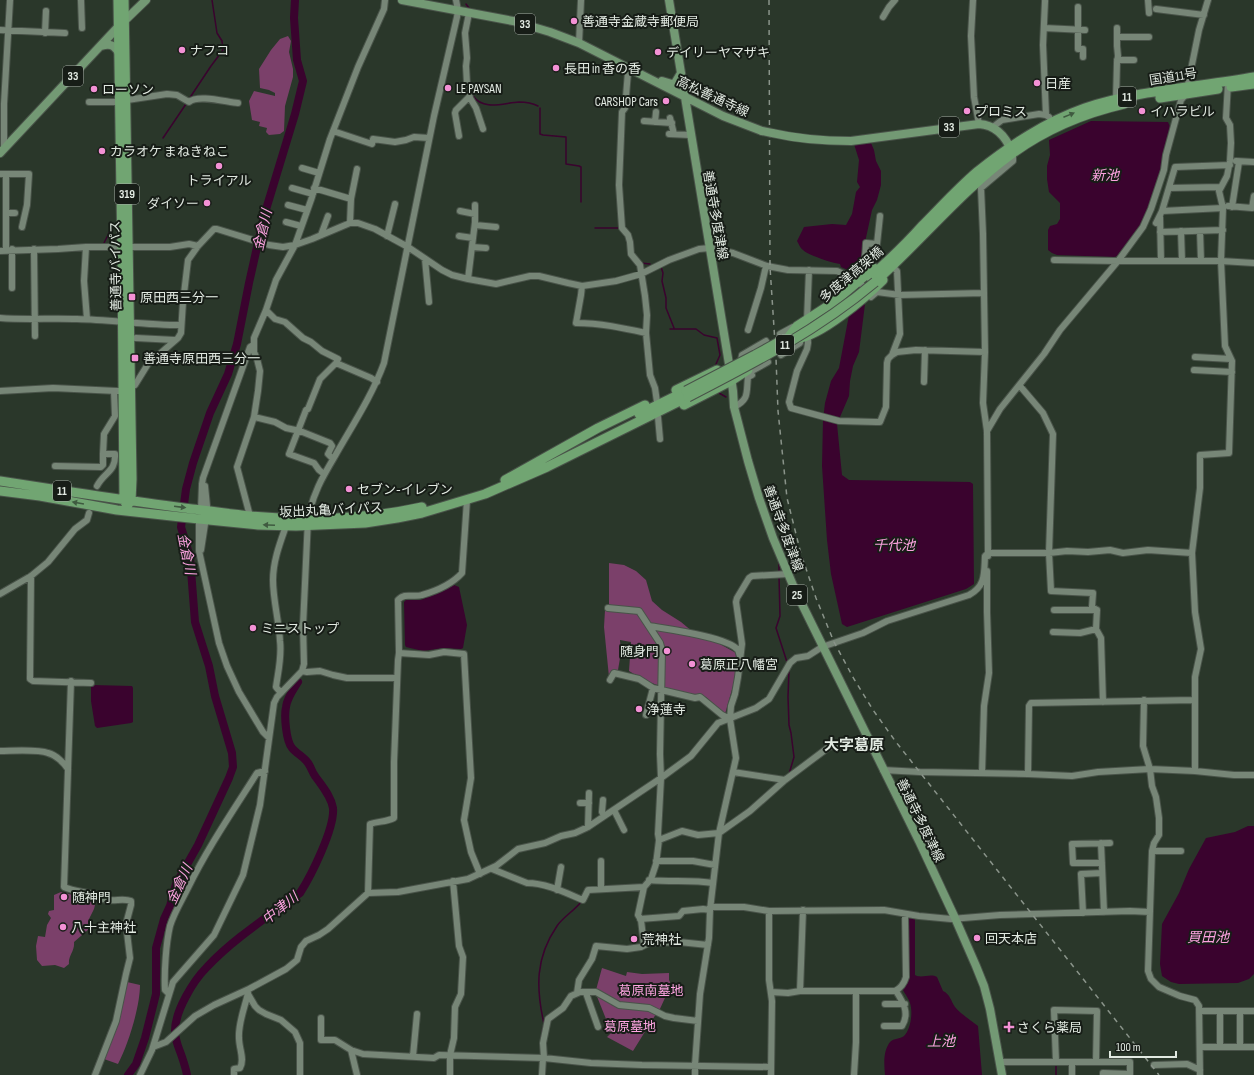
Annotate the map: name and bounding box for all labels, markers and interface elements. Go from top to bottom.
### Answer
road number: 33 [515,14,535,34]
place label: 善通寺金蔵寺郵便局 [582,14,699,30]
marker: 善通寺金蔵寺郵便局 [569,16,579,26]
place label: ナフコ [190,43,229,59]
marker: ナフコ [177,45,187,55]
place label: デイリーヤマザキ [666,45,770,61]
marker: デイリーヤマザキ [653,47,663,57]
place label: 長田 in 香の香 [564,61,641,77]
marker: 長田 in 香の香 [551,63,561,73]
street label: 国道11号 [1148,65,1198,89]
road number: 33 [63,66,83,86]
street label: 高松善通寺線 [674,73,751,121]
place label: 日産 [1045,76,1071,92]
marker: 日産 [1032,78,1042,88]
place label: LE PAYSAN [456,81,502,97]
place label: ローソン [102,82,154,98]
marker: LE PAYSAN [443,83,453,93]
marker: ローソン [89,84,99,94]
road number: 11 [1118,87,1136,107]
place label: CARSHOP Cars [595,94,658,110]
marker: CARSHOP Cars [661,96,671,106]
place label: プロミス [975,104,1027,120]
place label: イハラビル [1150,104,1215,120]
marker: プロミス [962,106,972,116]
marker: イハラビル [1137,106,1147,116]
one-way arrow [1063,111,1075,117]
road number: 33 [939,117,959,137]
place label: カラオケ まねきねこ [110,144,229,160]
marker: カラオケ まねきねこ [97,146,107,156]
marker: トライアル [214,161,224,171]
water label: 新池 [1091,167,1121,184]
street label: 善通寺多度津線 [699,169,731,261]
place label: トライアル [187,173,251,189]
road number: 319 [115,184,139,204]
place label: ダイソー [147,196,199,212]
marker: ダイソー [202,198,212,208]
water label: 金倉川 [249,206,276,252]
street label: 善通寺バイパス [107,220,125,311]
street label: 多度津高架橋 [817,244,887,306]
place label: 原田西三分一 [140,290,218,306]
marker: 原田西三分一 [127,292,137,302]
road number: 11 [776,335,794,355]
place label: 善通寺原田西三分一 [143,351,260,367]
marker: 善通寺原田西三分一 [130,353,140,363]
road number: 11 [53,481,71,501]
place label: セブン-イレブン [357,482,453,498]
street label: 善通寺多度津線 [760,483,806,574]
marker: セブン-イレブン [344,484,354,494]
street label: 坂出丸亀バイパス [279,499,383,521]
one-way arrow [72,500,84,506]
one-way arrow [174,504,186,510]
one-way arrow [262,522,275,528]
water label: 金倉川 [174,532,199,578]
water label: 千代池 [873,537,917,554]
road number: 25 [787,585,807,605]
place label: ミニストップ [261,621,339,637]
marker: ミニストップ [248,623,258,633]
place label: 随身門 [620,644,659,660]
marker: 随身門 [662,646,672,656]
place label: 葛原正八幡宮 [700,657,778,673]
marker: 葛原正八幡宮 [687,659,697,669]
place label: 浄蓮寺 [647,702,686,718]
marker: 浄蓮寺 [634,704,644,714]
district label: 大字葛原 [824,736,884,755]
street label: 善通寺多度津線 [893,776,947,865]
water label: 金倉川 [163,860,197,907]
water label: 中津川 [259,887,304,928]
place label: 随神門 [72,890,111,906]
marker: 随神門 [59,892,69,902]
place label: 八十主神社 [71,920,136,936]
marker: 八十主神社 [58,922,68,932]
water label: 買田池 [1187,929,1231,946]
place label: 回天本店 [985,931,1037,947]
place label: 荒神社 [642,932,681,948]
marker: 回天本店 [972,933,982,943]
marker: 荒神社 [629,934,639,944]
park label: 葛原南墓地 [618,983,684,999]
park label: 葛原墓地 [604,1019,656,1035]
place label: さくら薬局 [1017,1020,1082,1036]
marker: さくら薬局 [1004,1022,1014,1032]
water label: 上池 [927,1033,957,1050]
scale bar [1110,1033,1176,1059]
text: 100 m [1116,1040,1141,1055]

